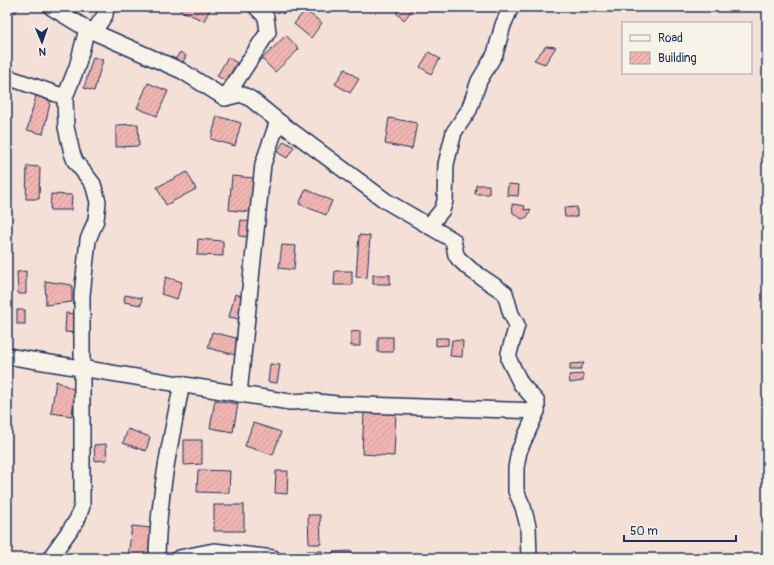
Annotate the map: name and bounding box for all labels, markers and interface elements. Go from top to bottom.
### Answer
north arrow [22,22,62,62]
legend [622,22,752,74]
text: Road [658,31,683,46]
text: N [38,45,46,58]
text: Building [658,51,697,66]
scale bar [624,517,736,543]
text: 50 m [630,524,658,539]

